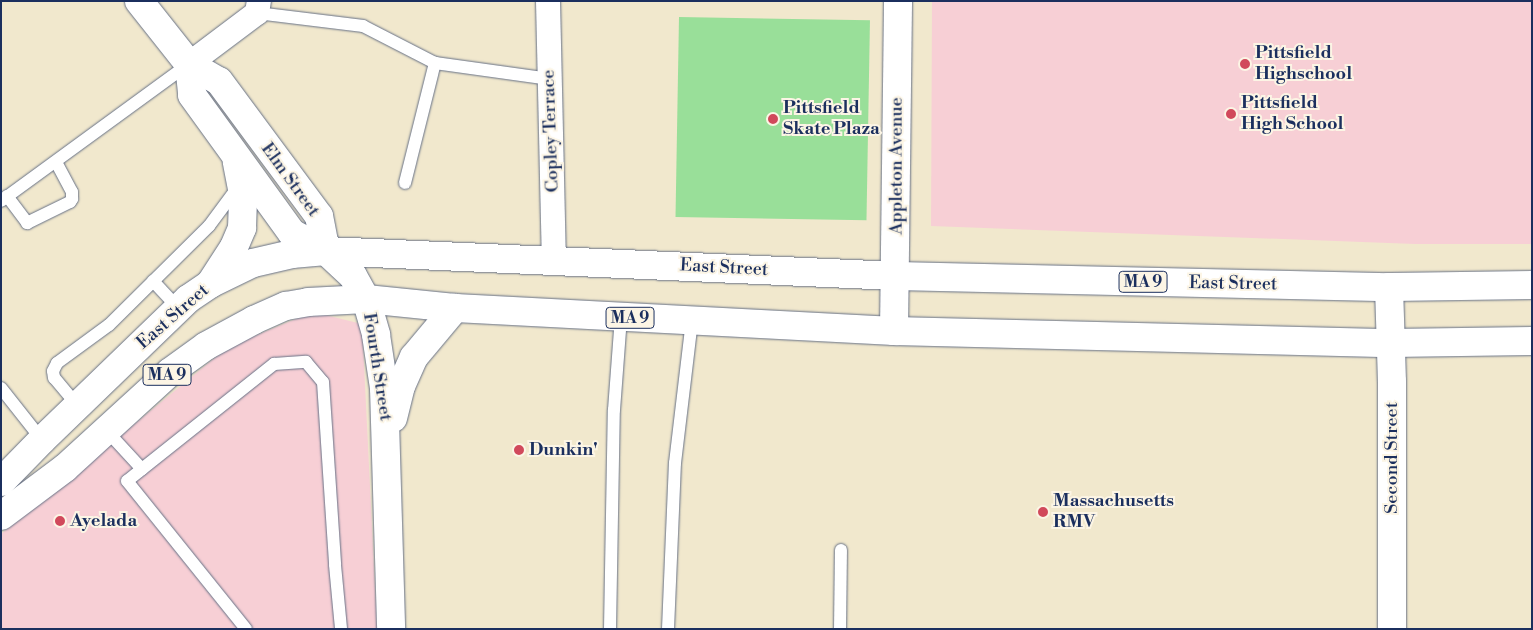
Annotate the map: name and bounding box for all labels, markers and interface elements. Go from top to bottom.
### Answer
place label: Pittsfield Highschool [1255,43,1352,86]
marker: Pittsfield Highschool [1239,58,1251,70]
street label: Copley Terrace [538,69,564,193]
place label: Pittsfield High School [1241,93,1344,136]
street label: Appleton Avenue [886,97,908,235]
place label: Pittsfield Skate Plaza [783,98,880,140]
marker: Pittsfield High School [1225,108,1237,120]
marker: Pittsfield Skate Plaza [767,113,779,125]
street label: Elm Street [256,139,324,221]
street label: East Street [679,255,769,281]
road number: MA 9 [1118,268,1168,296]
street label: East Street [1189,272,1277,296]
street label: East Street [133,280,213,354]
road number: MA 9 [605,304,655,332]
street label: Fourth Street [358,311,396,423]
road number: MA 9 [142,362,192,388]
street label: Second Street [1381,402,1403,514]
place label: Dunkin' [529,439,598,461]
marker: Dunkin' [513,444,525,456]
place label: Massachusetts RMV [1053,491,1174,534]
marker: Massachusetts RMV [1037,506,1049,518]
place label: Ayelada [70,510,137,532]
marker: Ayelada [54,515,66,527]

